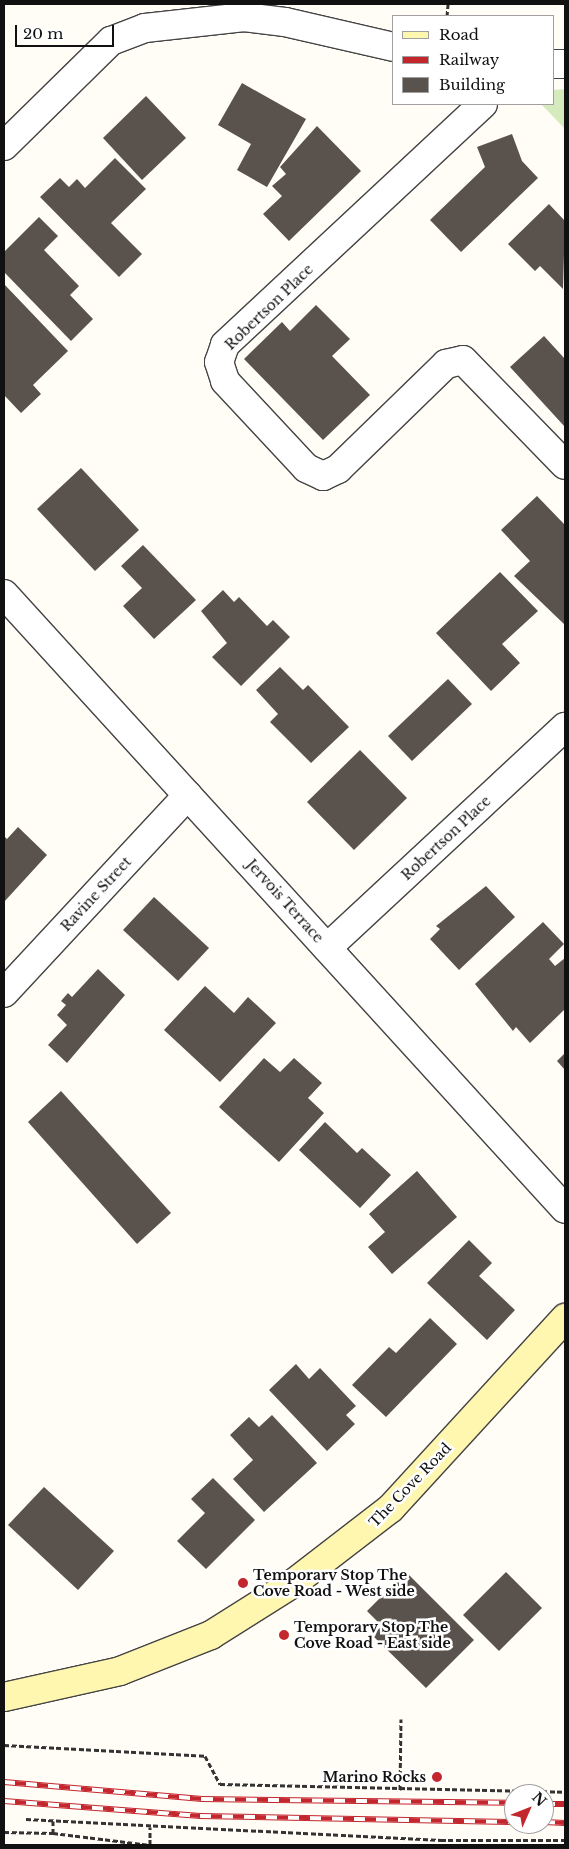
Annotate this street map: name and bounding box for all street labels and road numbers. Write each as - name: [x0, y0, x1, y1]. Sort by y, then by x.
- street label: Robertson Place: [222, 261, 316, 353]
- street label: Robertson Place: [398, 792, 494, 884]
- street label: Ravine Street: [57, 853, 135, 935]
- street label: Jervois Terrace: [243, 856, 327, 946]
- street label: The Cove Road: [366, 1439, 454, 1531]

